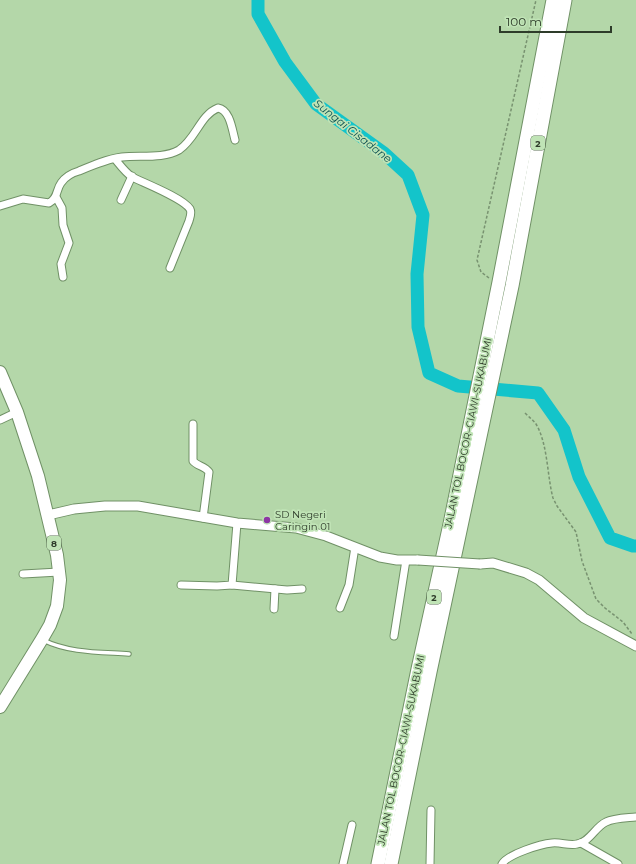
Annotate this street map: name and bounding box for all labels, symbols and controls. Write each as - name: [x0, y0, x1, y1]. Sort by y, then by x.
- scale bar: [500, 8, 611, 34]
- text: 100 m: [506, 14, 542, 29]
- water label: Sungai Cisadane: [311, 96, 395, 166]
- road number: 2: [531, 136, 545, 150]
- street label: JALAN TOL BOGOR–CIAWI–SUKABUMI: [441, 336, 495, 530]
- place label: SD Negeri Caringin 01: [275, 508, 330, 533]
- marker: SD Negeri Caringin 01: [262, 515, 272, 525]
- road number: 8: [47, 536, 61, 550]
- road number: 2: [427, 590, 441, 604]
- street label: JALAN TOL BOGOR–CIAWI–SUKABUMI: [374, 653, 428, 847]

